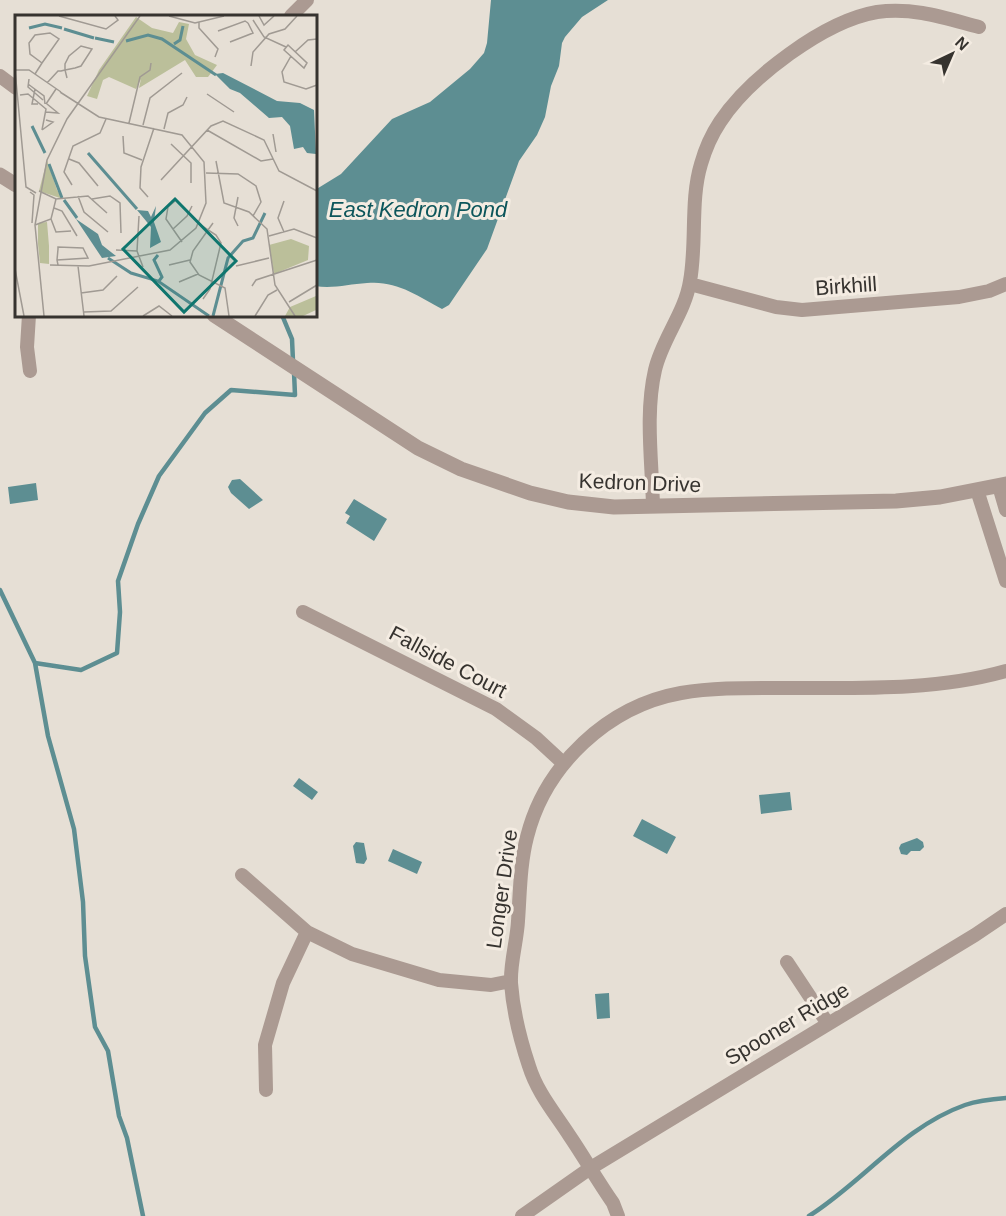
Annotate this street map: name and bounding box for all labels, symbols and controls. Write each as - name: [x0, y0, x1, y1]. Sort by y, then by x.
- inset map: [15, 15, 316, 316]
- north arrow: [922, 24, 982, 84]
- text: N: [952, 33, 972, 54]
- water label: East Kedron Pond: [329, 197, 508, 222]
- street label: Birkhill: [814, 272, 878, 299]
- street label: Kedron Drive: [578, 469, 702, 496]
- street label: Fallside Court: [386, 621, 511, 702]
- street label: Longer Drive: [482, 828, 521, 950]
- street label: Spooner Ridge: [721, 978, 853, 1070]

